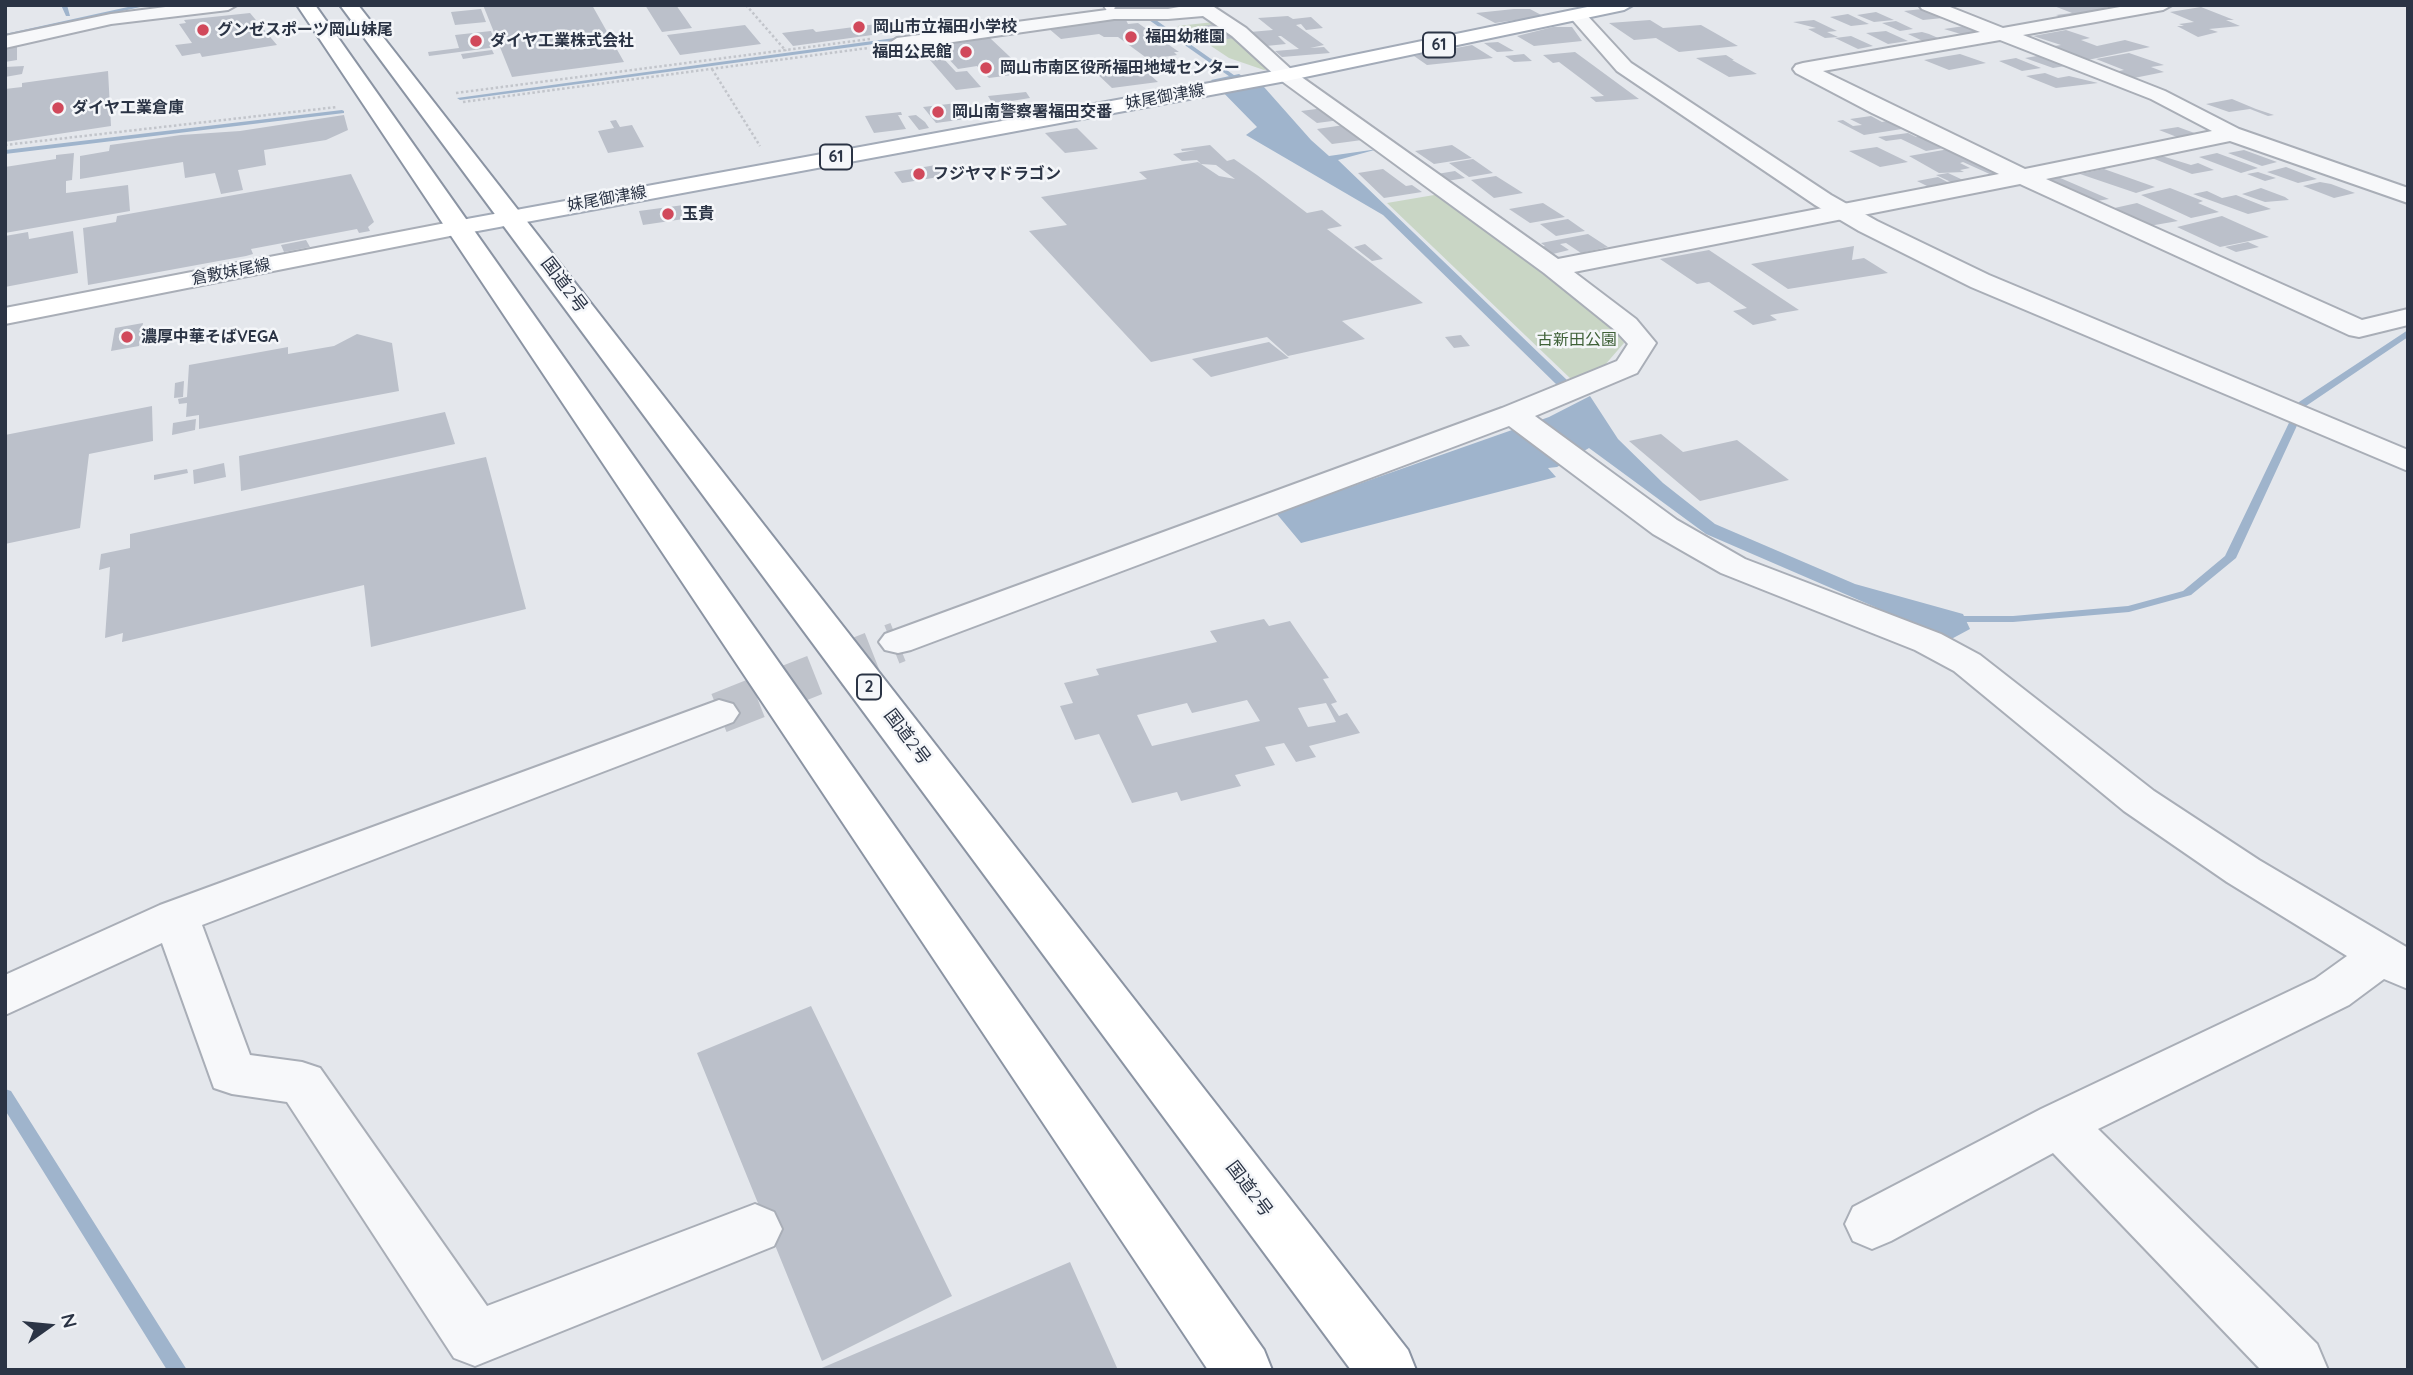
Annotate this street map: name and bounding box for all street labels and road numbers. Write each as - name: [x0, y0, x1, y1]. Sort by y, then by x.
- road number: 61: [1423, 32, 1455, 58]
- street label: 妹尾御津線: [1124, 81, 1206, 113]
- road number: 61: [820, 144, 852, 169]
- street label: 妹尾御津線: [566, 183, 648, 215]
- street label: 国道2号: [536, 253, 592, 317]
- street label: 倉敷妹尾線: [190, 255, 272, 289]
- road number: 2: [857, 674, 881, 700]
- street label: 国道2号: [879, 705, 935, 769]
- street label: 国道2号: [1221, 1157, 1277, 1221]

